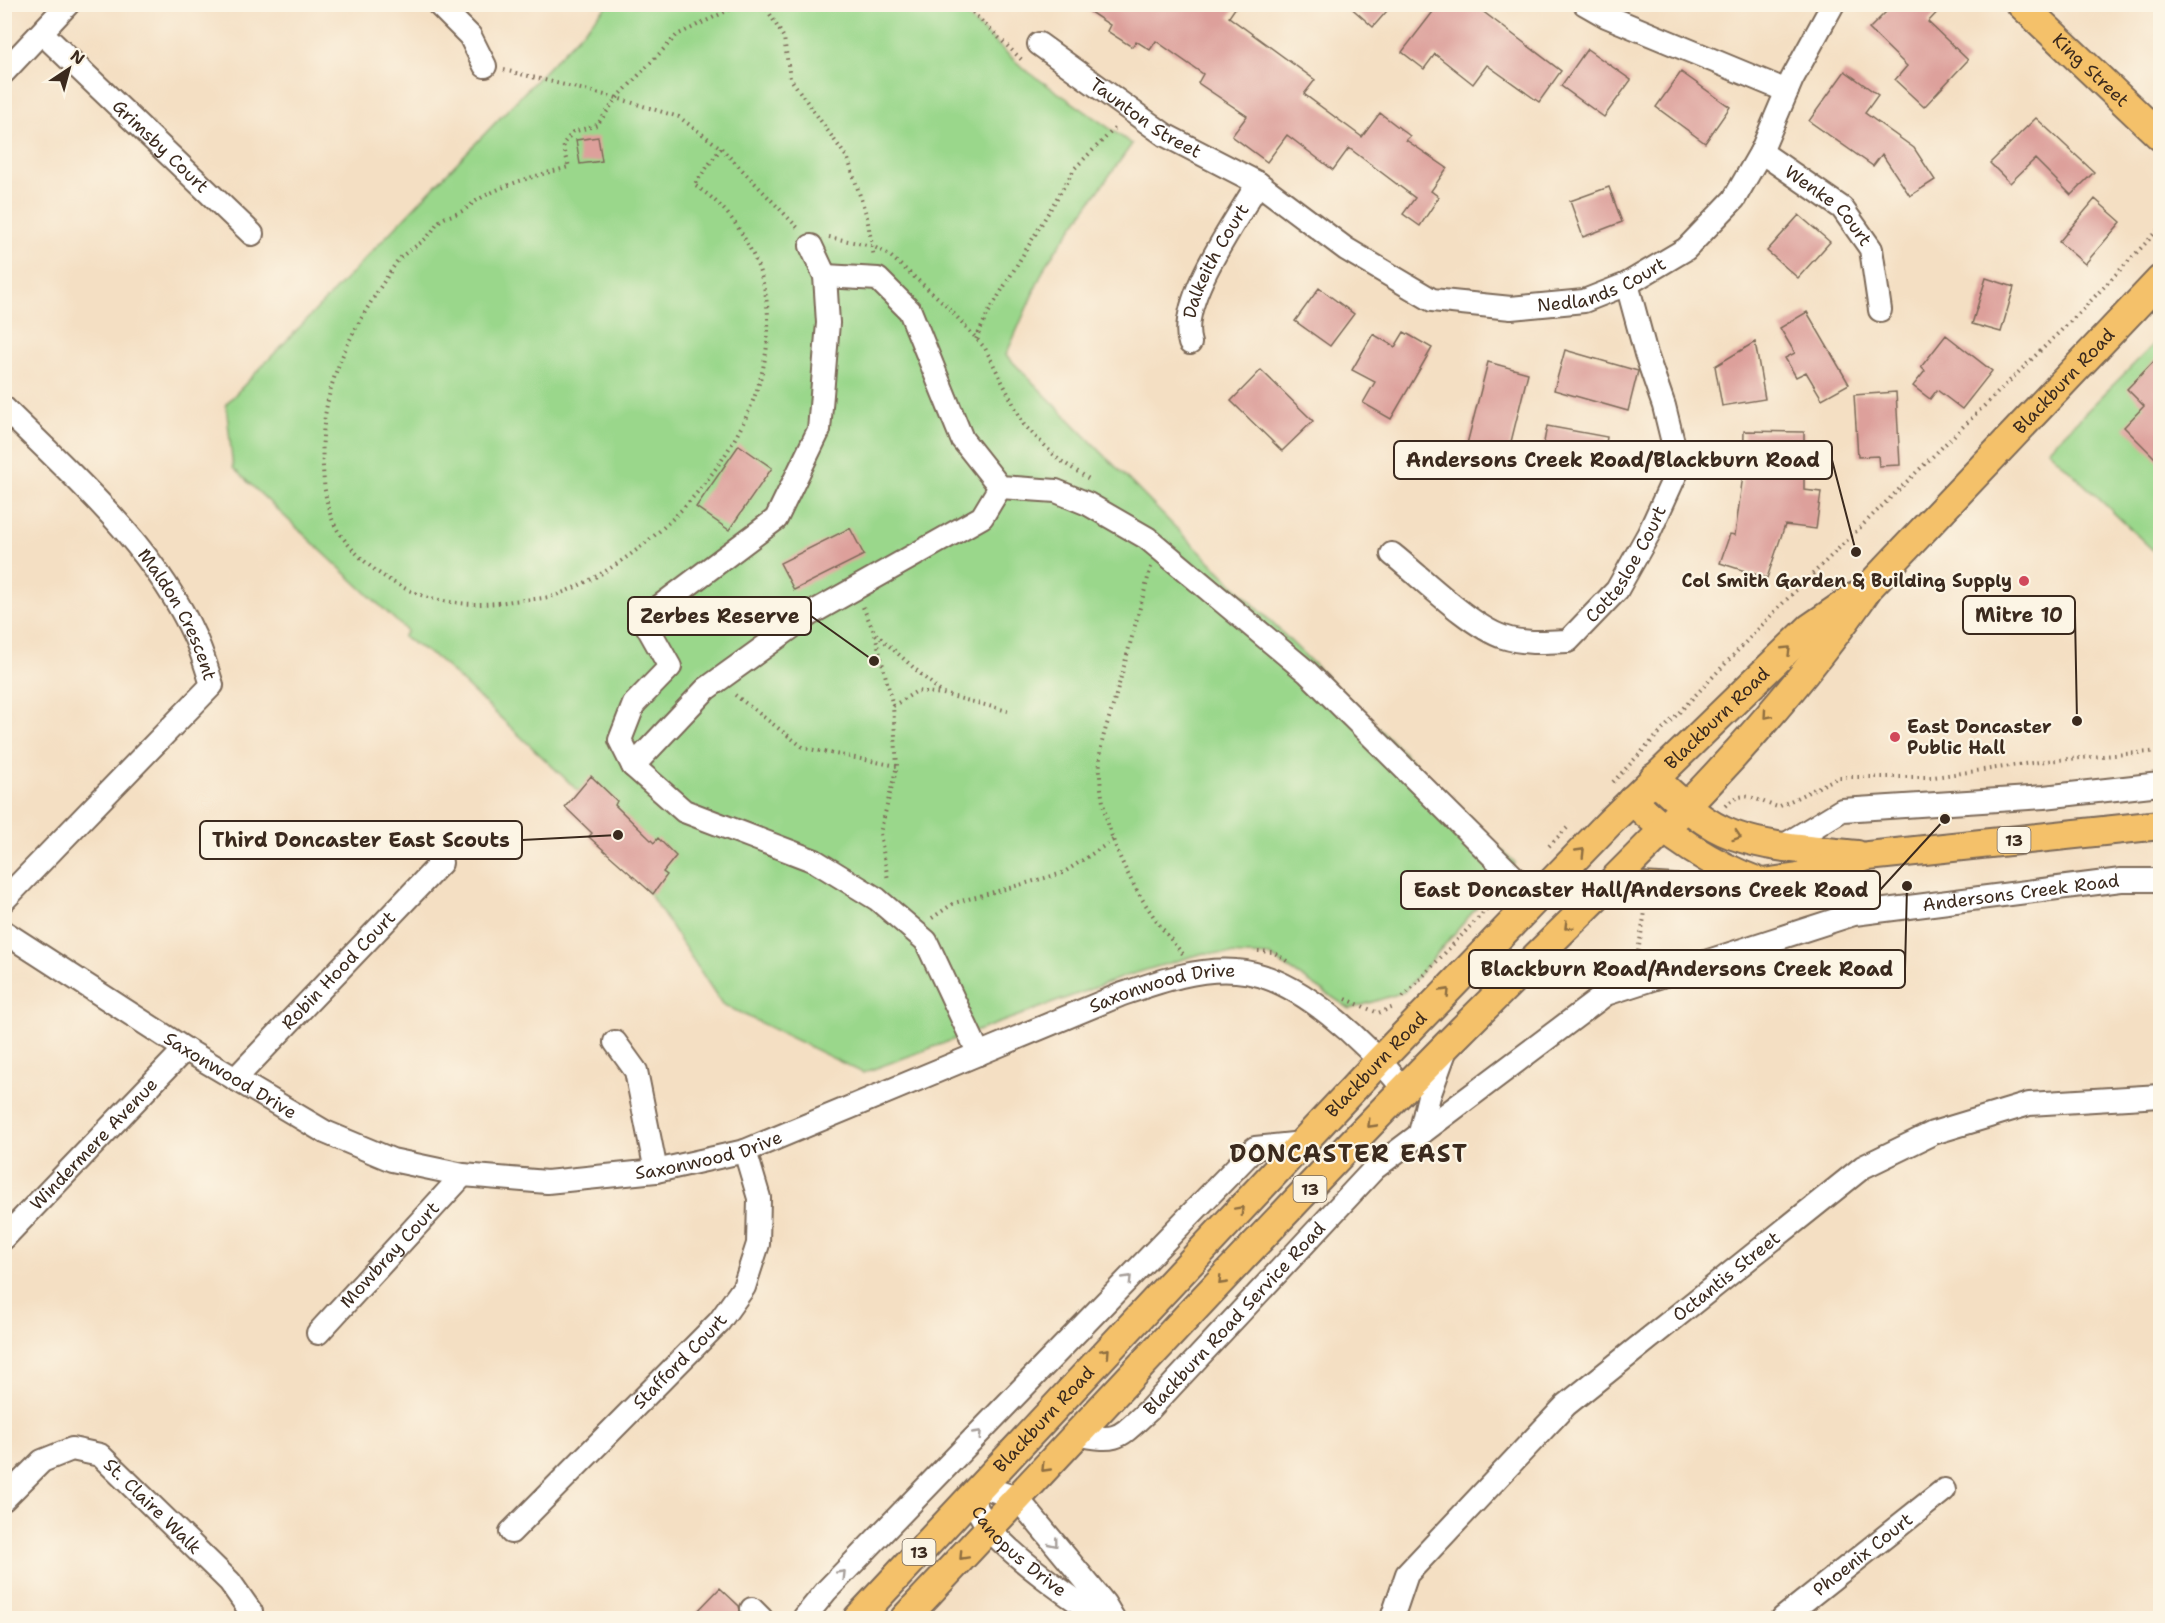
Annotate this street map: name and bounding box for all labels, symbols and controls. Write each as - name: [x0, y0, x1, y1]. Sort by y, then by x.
- street label: King Street: [2047, 28, 2134, 112]
- north arrow: [39, 39, 99, 99]
- text: N: [66, 45, 89, 69]
- street label: Taunton Street: [1085, 73, 1206, 164]
- street label: Grimsby Court: [107, 94, 214, 198]
- street label: Wenke Court: [1780, 160, 1877, 251]
- street label: Dalkeith Court: [1177, 199, 1255, 321]
- street label: Nedlands Court: [1536, 252, 1670, 317]
- street label: Blackburn Road: [2008, 323, 2120, 439]
- callout: Andersons Creek Road/Blackburn Road: [1394, 441, 1832, 479]
- text: Andersons Creek Road/Blackburn Road: [1406, 447, 1820, 473]
- street label: Cottesloe Court: [1580, 502, 1672, 628]
- street label: Maldon Crescent: [132, 544, 222, 683]
- place label: Col Smith Garden & Building Supply: [1682, 569, 2012, 593]
- marker: Col Smith Garden & Building Supply: [2017, 574, 2031, 588]
- callout: Mitre 10: [1963, 596, 2075, 634]
- callout: Zerbes Reserve: [628, 597, 811, 635]
- text: Mitre 10: [1975, 602, 2063, 628]
- text: Zerbes Reserve: [640, 603, 800, 629]
- one-way arrow: [1780, 647, 1791, 658]
- street label: Blackburn Road: [1659, 662, 1775, 775]
- one-way arrow: [1764, 708, 1775, 719]
- place label: East Doncaster Public Hall: [1907, 715, 2052, 760]
- marker: East Doncaster Public Hall: [1888, 730, 1902, 744]
- callout: Third Doncaster East Scouts: [200, 821, 522, 859]
- text: Third Doncaster East Scouts: [212, 827, 510, 853]
- road number: 13: [1998, 827, 2030, 853]
- one-way arrow: [1732, 829, 1742, 841]
- one-way arrow: [1574, 848, 1585, 859]
- street label: Andersons Creek Road: [1921, 868, 2121, 917]
- callout: East Doncaster Hall/Andersons Creek Road: [1401, 871, 1880, 909]
- text: East Doncaster Hall/Andersons Creek Road: [1413, 877, 1869, 903]
- street label: Robin Hood Court: [276, 906, 401, 1035]
- one-way arrow: [1564, 919, 1575, 930]
- callout: Blackburn Road/Andersons Creek Road: [1469, 950, 1905, 988]
- text: Blackburn Road/Andersons Creek Road: [1481, 956, 1894, 982]
- street label: Saxonwood Drive: [1086, 959, 1236, 1018]
- one-way arrow: [1439, 988, 1450, 999]
- street label: Blackburn Road: [1320, 1007, 1432, 1123]
- street label: Saxonwood Drive: [159, 1026, 301, 1125]
- street label: Windermere Avenue: [25, 1073, 163, 1216]
- one-way arrow: [1367, 1118, 1378, 1128]
- street label: Saxonwood Drive: [634, 1125, 786, 1185]
- district label: DONCASTER EAST: [1230, 1138, 1468, 1170]
- road number: 13: [1294, 1176, 1326, 1202]
- street label: Mowbray Court: [335, 1196, 445, 1313]
- one-way arrow: [1233, 1206, 1244, 1217]
- street label: Blackburn Road Service Road: [1138, 1217, 1331, 1421]
- street label: Octantis Street: [1668, 1226, 1785, 1327]
- one-way arrow: [1219, 1274, 1230, 1285]
- one-way arrow: [1121, 1275, 1132, 1286]
- street label: Stafford Court: [627, 1309, 733, 1414]
- one-way arrow: [1099, 1348, 1110, 1359]
- street label: Blackburn Road: [988, 1361, 1100, 1478]
- one-way arrow: [971, 1431, 982, 1441]
- street label: St. Claire Walk: [98, 1453, 207, 1559]
- one-way arrow: [1041, 1461, 1052, 1472]
- street label: Canopus Drive: [966, 1502, 1071, 1602]
- street label: Phoenix Court: [1808, 1507, 1918, 1602]
- one-way arrow: [1047, 1536, 1058, 1547]
- road number: 13: [902, 1539, 936, 1565]
- one-way arrow: [959, 1549, 970, 1560]
- one-way arrow: [835, 1571, 846, 1582]

